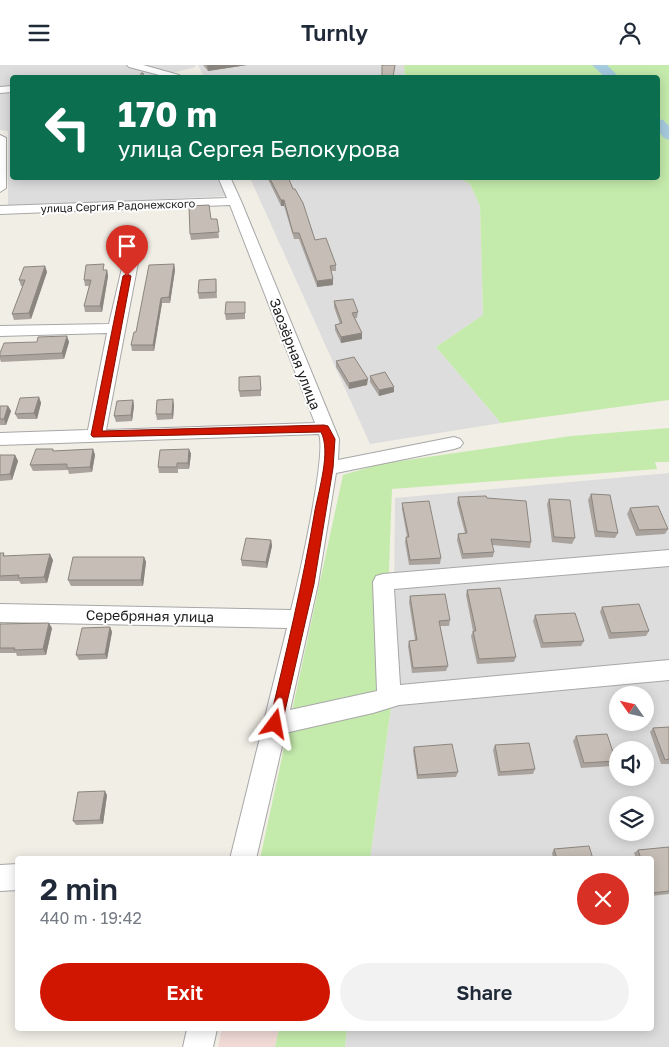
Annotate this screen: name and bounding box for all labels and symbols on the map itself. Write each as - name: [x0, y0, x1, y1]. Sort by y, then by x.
- street label: улица Сергия Радонежского: [40, 196, 196, 215]
- pin: [106, 225, 148, 276]
- street label: Заозёрная улица: [266, 296, 325, 412]
- street label: Серебряная улица: [86, 606, 214, 625]
- north arrow: [609, 686, 654, 731]
- position arrow: [248, 697, 300, 749]

